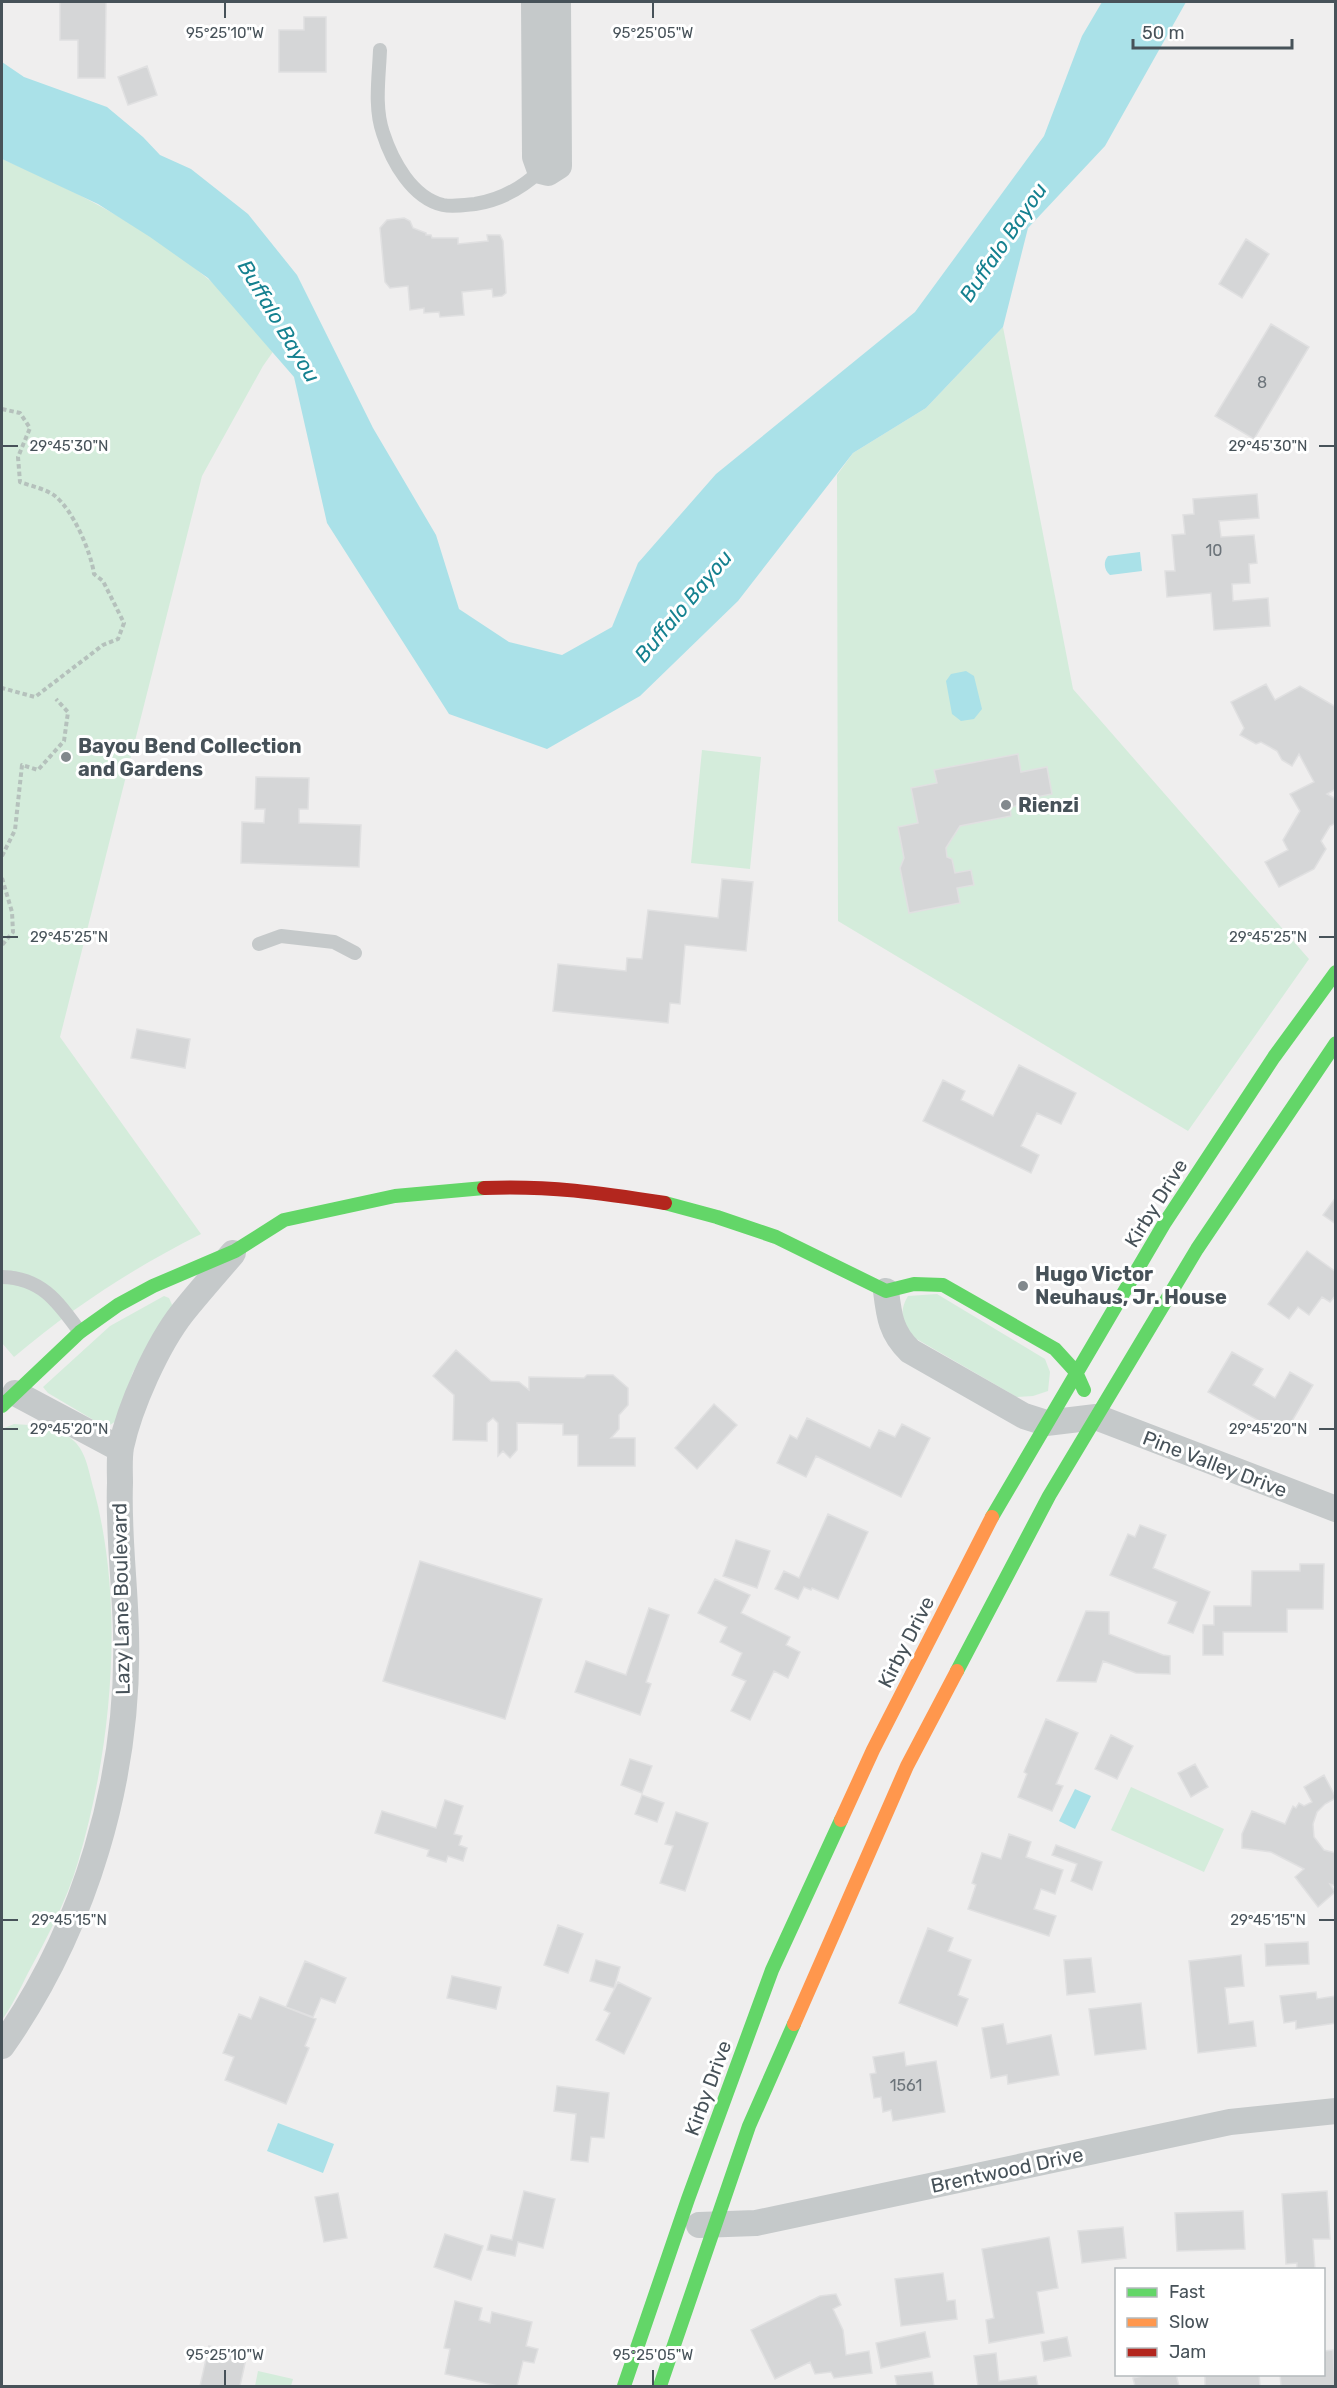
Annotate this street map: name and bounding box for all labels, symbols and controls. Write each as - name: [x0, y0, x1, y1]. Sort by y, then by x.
- scale bar: [1133, 12, 1292, 50]
- text: 50 m: [1142, 22, 1185, 44]
- text: 95°25'10"W: [186, 24, 264, 42]
- text: 95°25'05"W: [613, 24, 693, 42]
- water label: Buffalo Bayou: [954, 177, 1052, 306]
- water label: Buffalo Bayou: [233, 255, 325, 387]
- house number: 8: [1257, 373, 1267, 392]
- text: 29°45'30"N: [30, 437, 108, 455]
- text: 29°45'30"N: [1229, 437, 1307, 455]
- house number: 10: [1205, 541, 1223, 560]
- water label: Buffalo Bayou: [629, 545, 737, 667]
- place label: Bayou Bend Collection and Gardens: [78, 734, 302, 781]
- marker: Bayou Bend Collection and Gardens: [59, 750, 73, 764]
- place label: Rienzi: [1018, 793, 1079, 817]
- marker: Rienzi: [999, 798, 1013, 812]
- text: 29°45'25"N: [30, 928, 108, 946]
- text: 29°45'25"N: [1229, 928, 1307, 946]
- street label: Kirby Drive: [1119, 1154, 1193, 1252]
- place label: Hugo Victor Neuhaus, Jr. House: [1035, 1262, 1227, 1309]
- marker: Hugo Victor Neuhaus, Jr. House: [1016, 1279, 1030, 1293]
- text: 29°45'20"N: [30, 1420, 108, 1438]
- text: 29°45'20"N: [1229, 1420, 1307, 1438]
- street label: Pine Valley Drive: [1140, 1425, 1290, 1503]
- street label: Lazy Lane Boulevard: [107, 1503, 135, 1695]
- street label: Kirby Drive: [873, 1592, 939, 1692]
- text: 29°45'15"N: [31, 1911, 107, 1929]
- text: 29°45'15"N: [1230, 1911, 1306, 1929]
- street label: Kirby Drive: [680, 2037, 736, 2139]
- house number: 1561: [890, 2076, 922, 2095]
- street label: Brentwood Drive: [928, 2142, 1086, 2198]
- legend: [1115, 2268, 1325, 2376]
- text: Fast: [1169, 2281, 1205, 2303]
- text: Slow: [1169, 2311, 1209, 2333]
- text: Jam: [1169, 2341, 1206, 2363]
- text: 95°25'10"W: [186, 2346, 264, 2364]
- text: 95°25'05"W: [613, 2346, 693, 2364]

